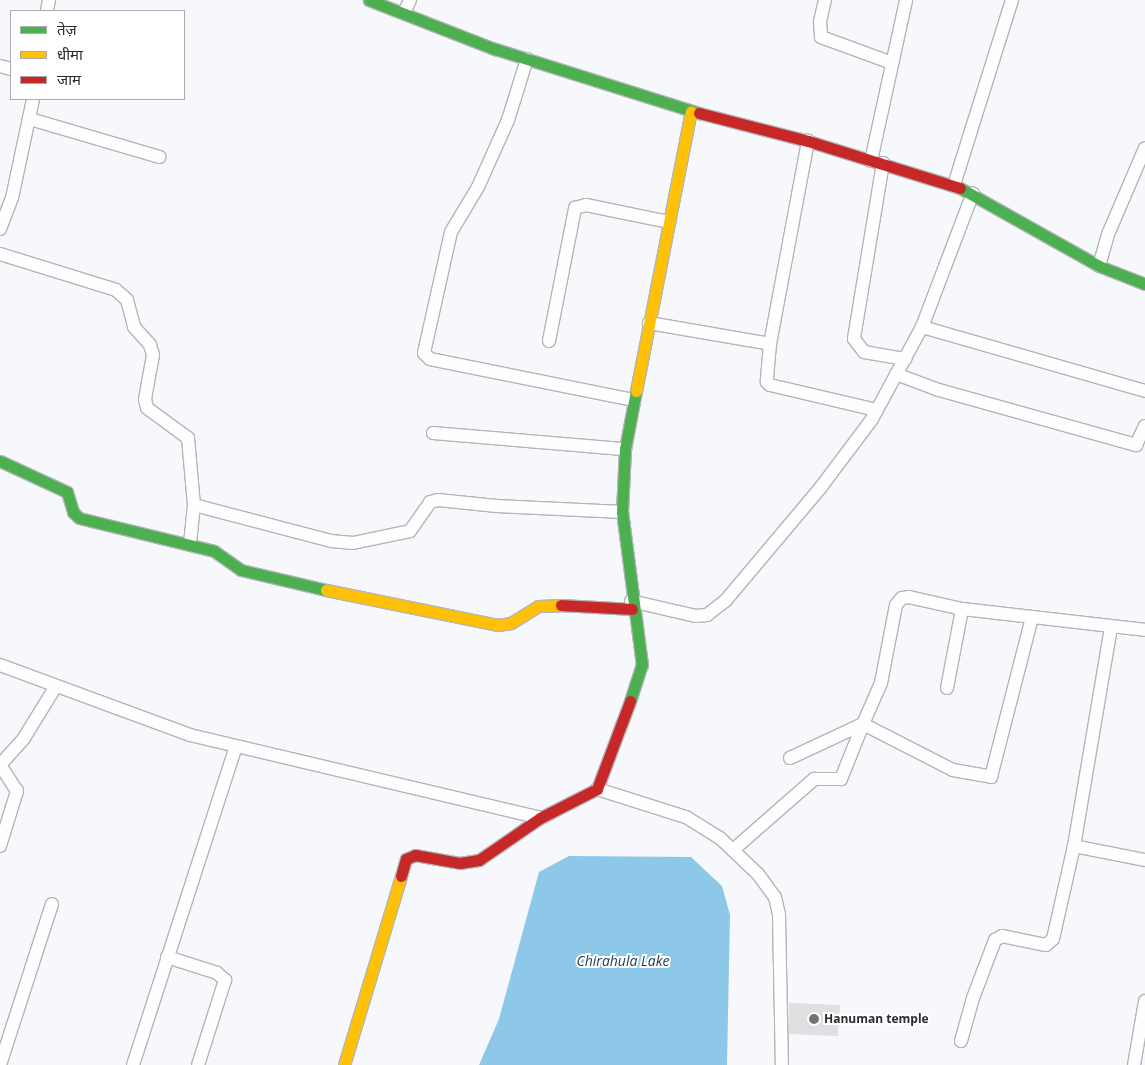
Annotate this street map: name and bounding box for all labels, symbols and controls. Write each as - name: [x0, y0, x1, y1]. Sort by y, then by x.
- legend: [10, 10, 185, 100]
- text: तेज़: [57, 19, 77, 39]
- text: धीमा: [57, 44, 83, 64]
- text: जाम: [57, 69, 81, 89]
- water label: Chirahula Lake: [577, 953, 669, 969]
- place label: Hanuman temple: [824, 1012, 929, 1026]
- marker: Hanuman temple: [808, 1013, 820, 1025]

